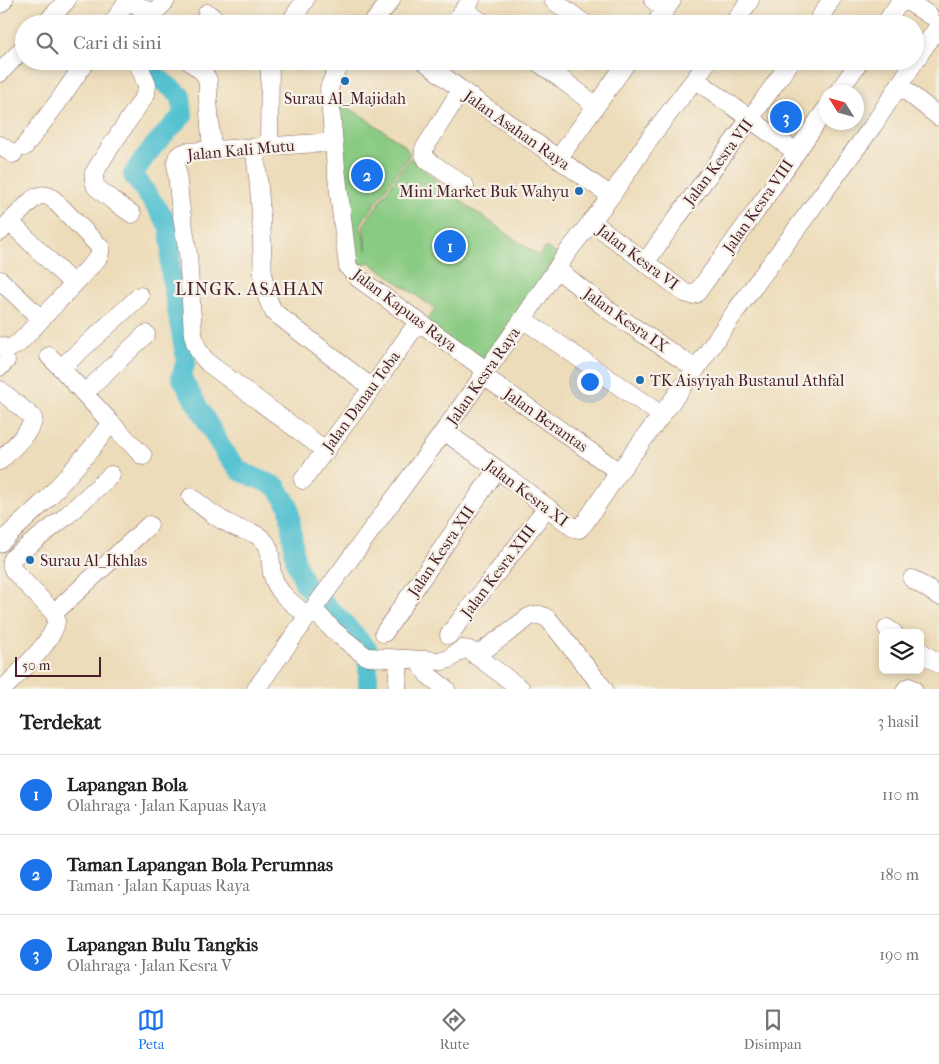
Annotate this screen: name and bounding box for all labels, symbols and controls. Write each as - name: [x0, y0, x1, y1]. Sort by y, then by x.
- search box: [15, 15, 924, 70]
- icon: search: [33, 29, 61, 57]
- text: Cari di sini: [73, 32, 162, 54]
- marker: Surau Al_Majidah: [339, 75, 351, 87]
- street label: Jalan Asahan Raya: [459, 85, 574, 174]
- north arrow: [819, 85, 864, 130]
- place label: Surau Al_Majidah: [284, 89, 406, 108]
- pin: 3: [770, 98, 802, 136]
- street label: Jalan Kesra VII: [678, 115, 757, 211]
- street label: Jalan Kali Mutu: [185, 136, 295, 164]
- pin: 2: [351, 156, 383, 194]
- street label: Jalan Kesra VIII: [718, 156, 797, 258]
- place label: Mini Market Buk Wahyu: [399, 182, 569, 201]
- marker: Mini Market Buk Wahyu: [573, 185, 585, 197]
- street label: Jalan Kesra VI: [592, 219, 683, 294]
- pin: 1: [434, 227, 466, 265]
- street label: Jalan Kapuas Raya: [347, 263, 461, 356]
- district label: LINGK. ASAHAN: [175, 279, 325, 300]
- street label: Jalan Kesra IX: [578, 283, 672, 357]
- street label: Jalan Kesra Raya: [441, 323, 524, 430]
- street label: Jalan Danau Toba: [317, 347, 404, 457]
- your location: [577, 369, 603, 395]
- place label: TK Aisyiyah Bustanul Athfal: [650, 371, 845, 390]
- marker: TK Aisyiyah Bustanul Athfal: [634, 374, 646, 386]
- street label: Jalan Berantas: [499, 383, 592, 456]
- street label: Jalan Kesra XI: [480, 454, 572, 530]
- street label: Jalan Kesra XII: [403, 502, 478, 602]
- street label: Jalan Kesra XIII: [456, 521, 539, 623]
- place label: Surau Al_Ikhlas: [40, 551, 147, 570]
- marker: Surau Al_Ikhlas: [24, 554, 36, 566]
- map controls: [879, 629, 924, 674]
- button: layers: [879, 629, 924, 674]
- scale bar: [15, 654, 101, 677]
- text: 50 m: [22, 657, 50, 674]
- text: Terdekat: [20, 710, 101, 734]
- text: 3 hasil: [878, 712, 919, 731]
- text: Lapangan Bola: [67, 774, 187, 796]
- text: 1: [33, 785, 39, 804]
- text: 110 m: [882, 785, 919, 804]
- text: Olahraga · Jalan Kapuas Raya: [67, 796, 267, 815]
- text: Taman Lapangan Bola Perumnas: [67, 854, 333, 876]
- text: 2: [32, 865, 40, 884]
- text: 180 m: [880, 865, 919, 884]
- text: Taman · Jalan Kapuas Raya: [67, 876, 250, 895]
- text: Lapangan Bulu Tangkis: [67, 934, 258, 956]
- text: 3: [33, 945, 39, 964]
- text: 190 m: [879, 945, 919, 964]
- text: Olahraga · Jalan Kesra V: [67, 956, 232, 975]
- tab: Peta: [137, 1006, 165, 1053]
- tab: Rute: [440, 1006, 469, 1053]
- tab: Disimpan: [744, 1006, 802, 1053]

